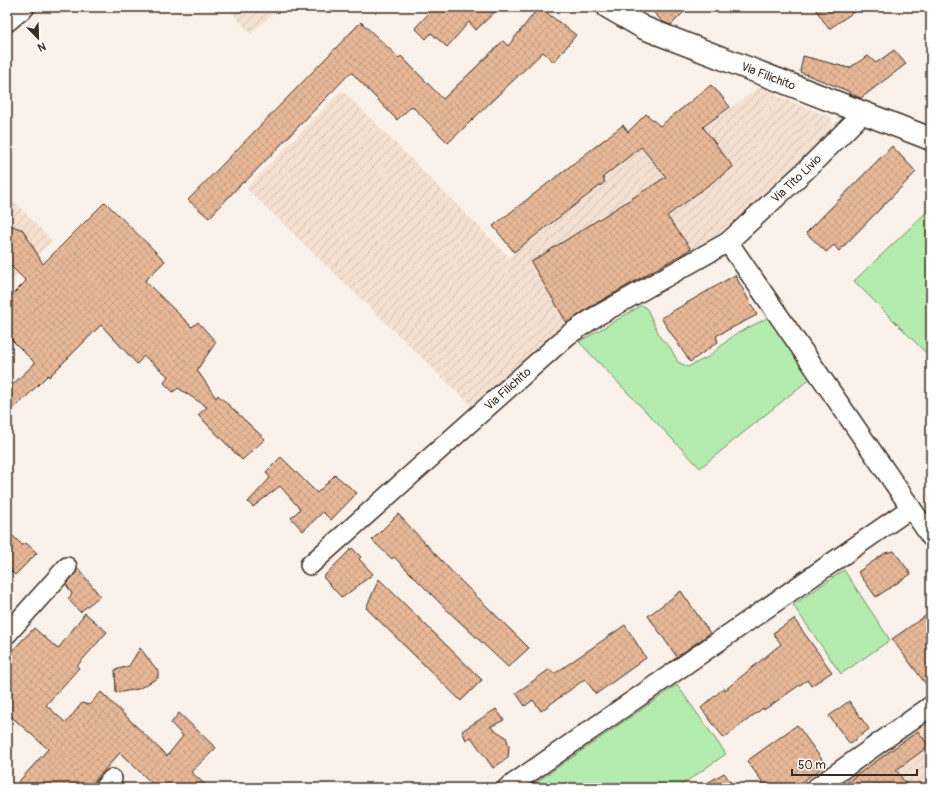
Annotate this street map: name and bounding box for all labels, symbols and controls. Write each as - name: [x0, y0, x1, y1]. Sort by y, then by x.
- north arrow: [18, 18, 58, 58]
- text: N: [35, 39, 48, 54]
- street label: Via Filichito: [739, 59, 798, 94]
- street label: Via Tito Livio: [768, 151, 825, 206]
- street label: Via Filichito: [481, 364, 535, 413]
- scale bar: [792, 751, 917, 777]
- text: 50 m: [798, 758, 826, 773]

